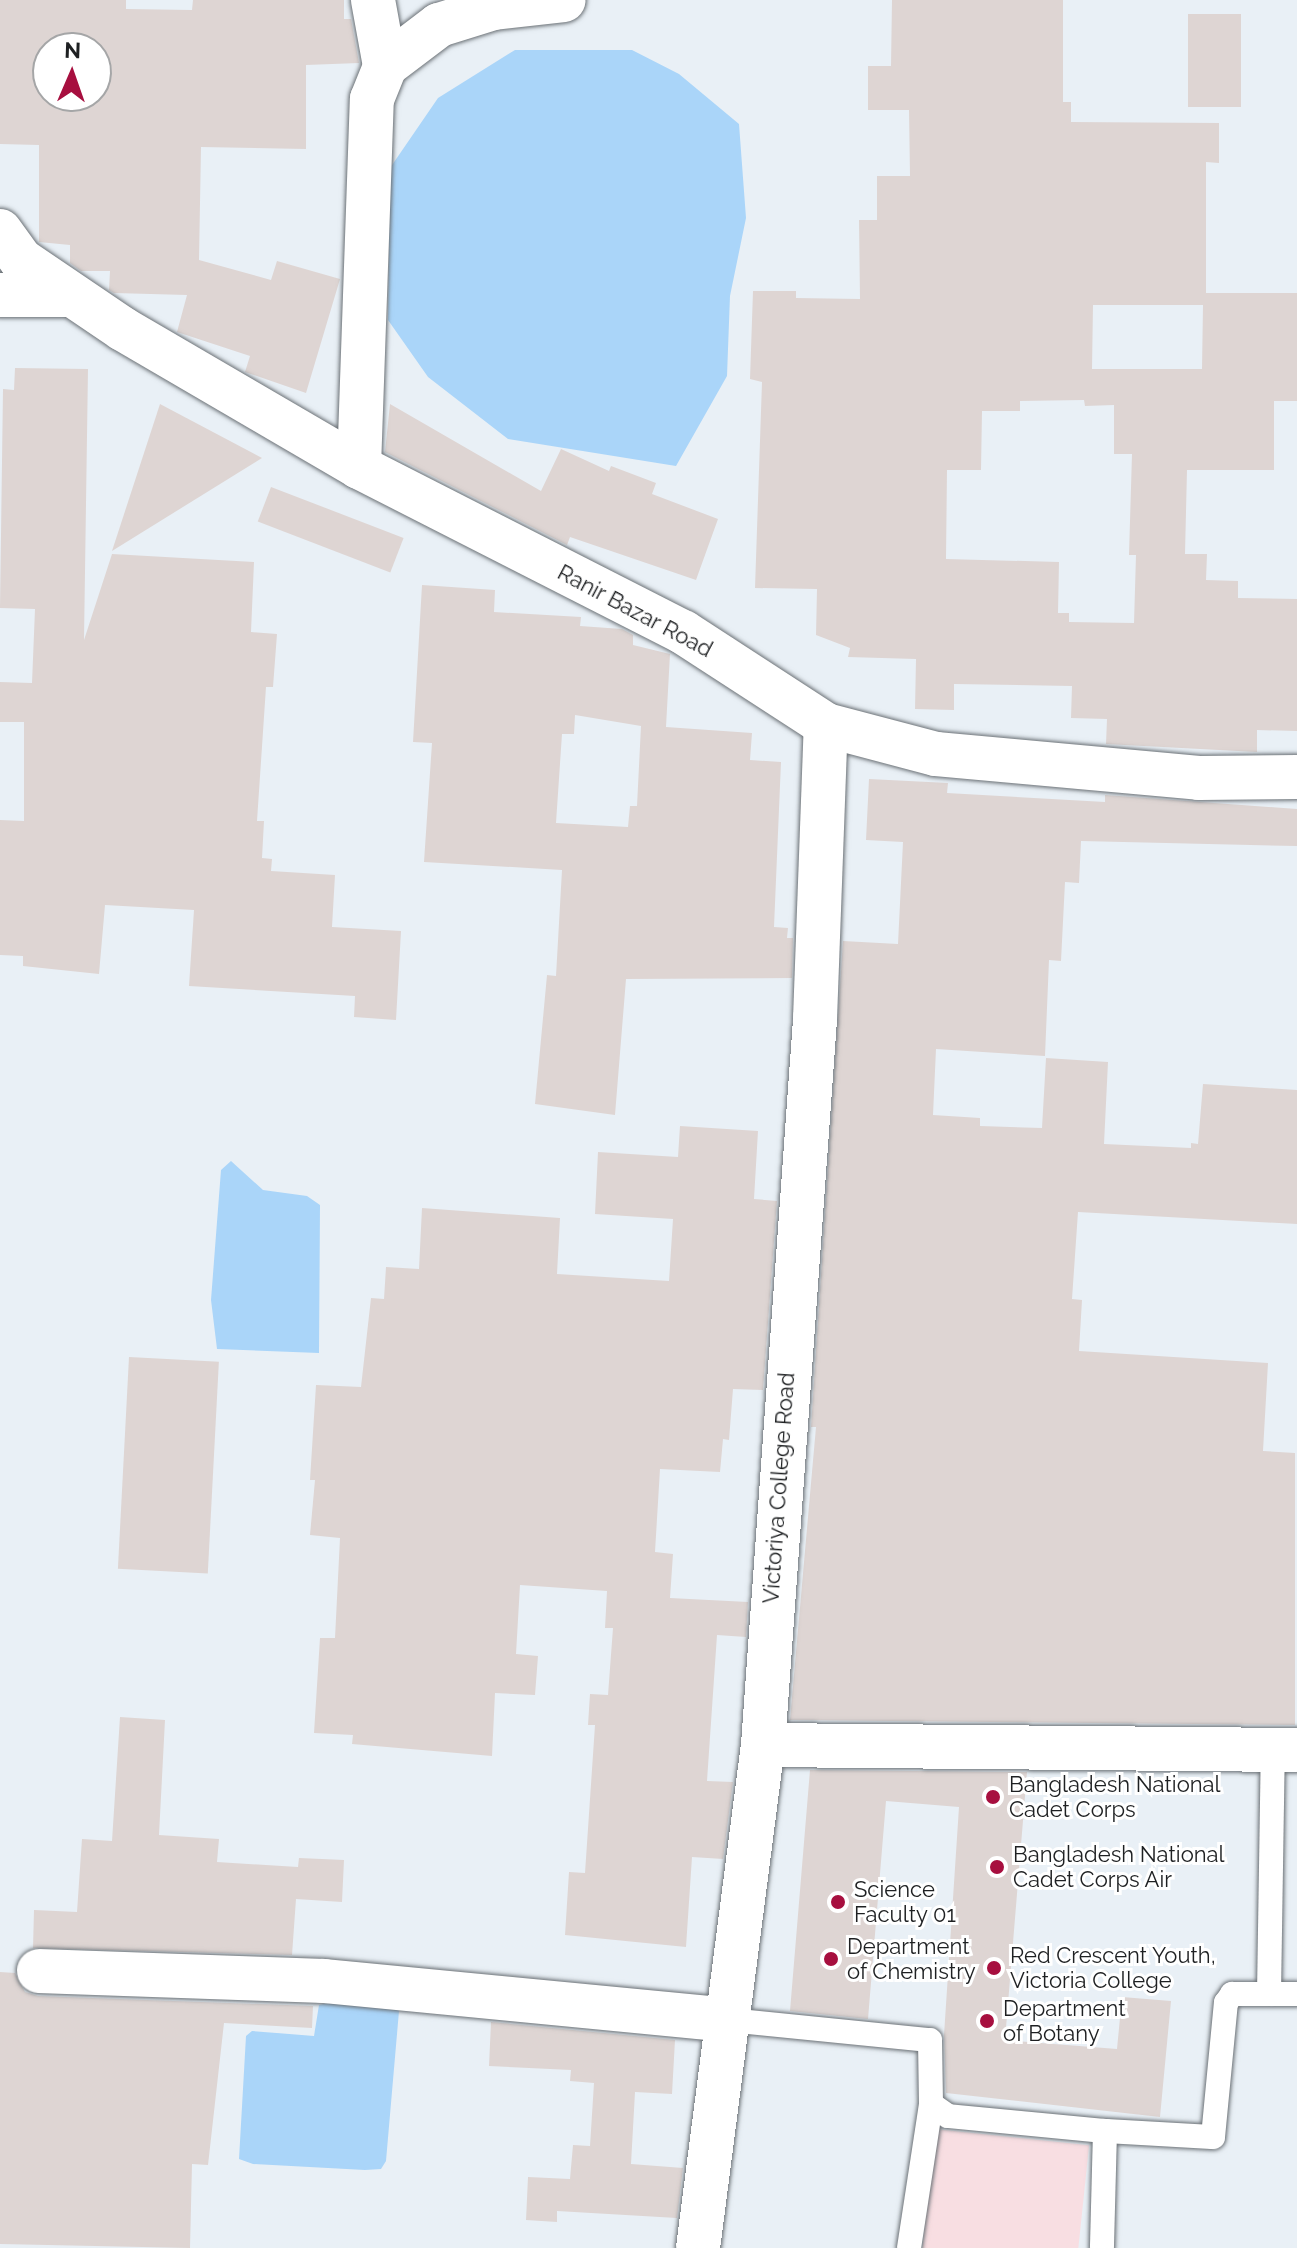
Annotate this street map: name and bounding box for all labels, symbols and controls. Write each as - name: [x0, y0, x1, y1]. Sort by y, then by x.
- north arrow: [32, 32, 112, 112]
- text: N: [64, 37, 82, 63]
- street label: Ranir Bazar Road: [553, 559, 717, 663]
- street label: Victoriya College Road: [758, 1371, 800, 1605]
- place label: Bangladesh National Cadet Corps: [1009, 1771, 1221, 1822]
- marker: Bangladesh National Cadet Corps: [984, 1788, 1002, 1806]
- place label: Bangladesh National Cadet Corps Air: [1013, 1841, 1225, 1892]
- marker: Bangladesh National Cadet Corps Air: [988, 1858, 1006, 1876]
- place label: Science Faculty 01: [854, 1876, 956, 1928]
- marker: Science Faculty 01: [829, 1893, 847, 1911]
- place label: Department of Chemistry: [847, 1933, 976, 1984]
- place label: Red Crescent Youth, Victoria College: [1010, 1942, 1216, 1994]
- marker: Department of Chemistry: [822, 1950, 840, 1968]
- marker: Red Crescent Youth, Victoria College: [985, 1959, 1003, 1977]
- place label: Department of Botany: [1003, 1995, 1126, 2046]
- marker: Department of Botany: [978, 2012, 996, 2030]

